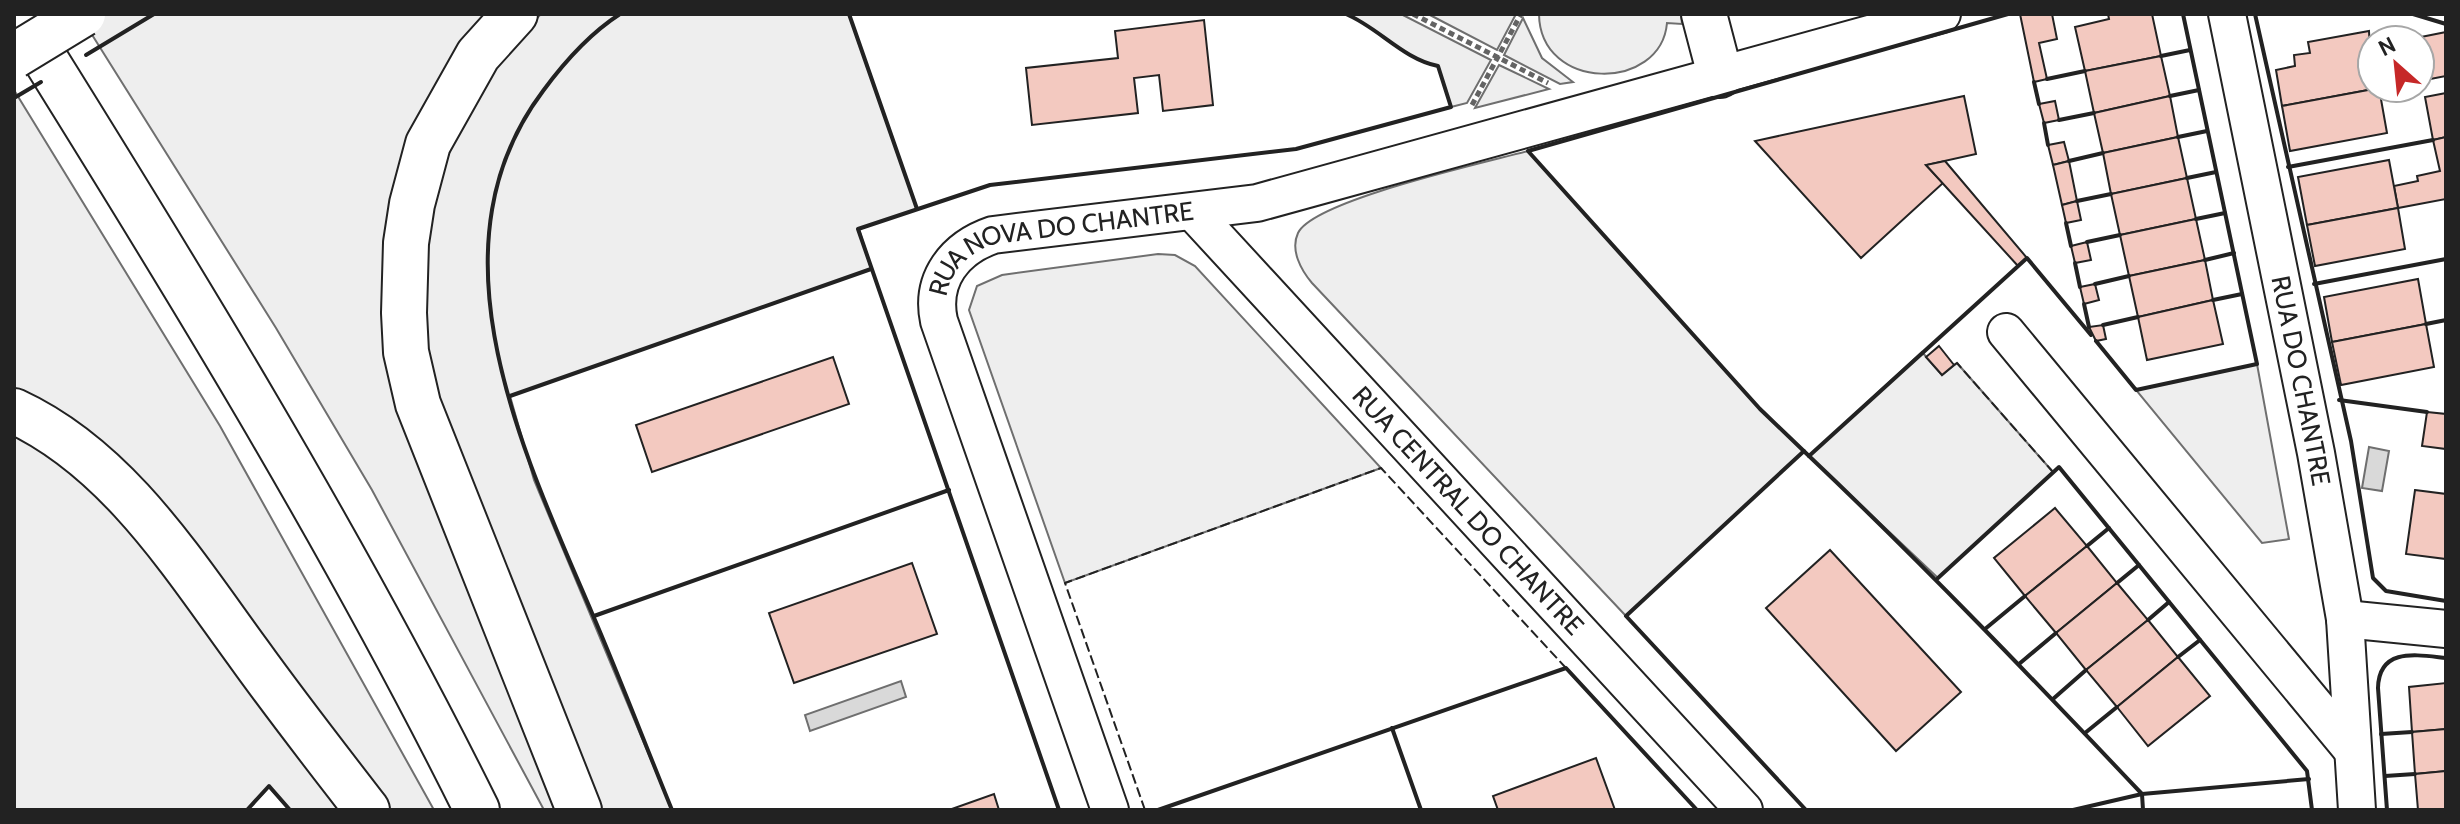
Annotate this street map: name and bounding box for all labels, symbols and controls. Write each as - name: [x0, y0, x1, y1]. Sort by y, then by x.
- north arrow: [2356, 24, 2436, 104]
- text: N: [2374, 31, 2400, 62]
- street label: RUA NOVA DO CHANTRE: [922, 195, 1195, 299]
- street label: RUA DO CHANTRE: [2264, 273, 2337, 488]
- street label: RUA CENTRAL DO CHANTRE: [1346, 380, 1591, 642]

